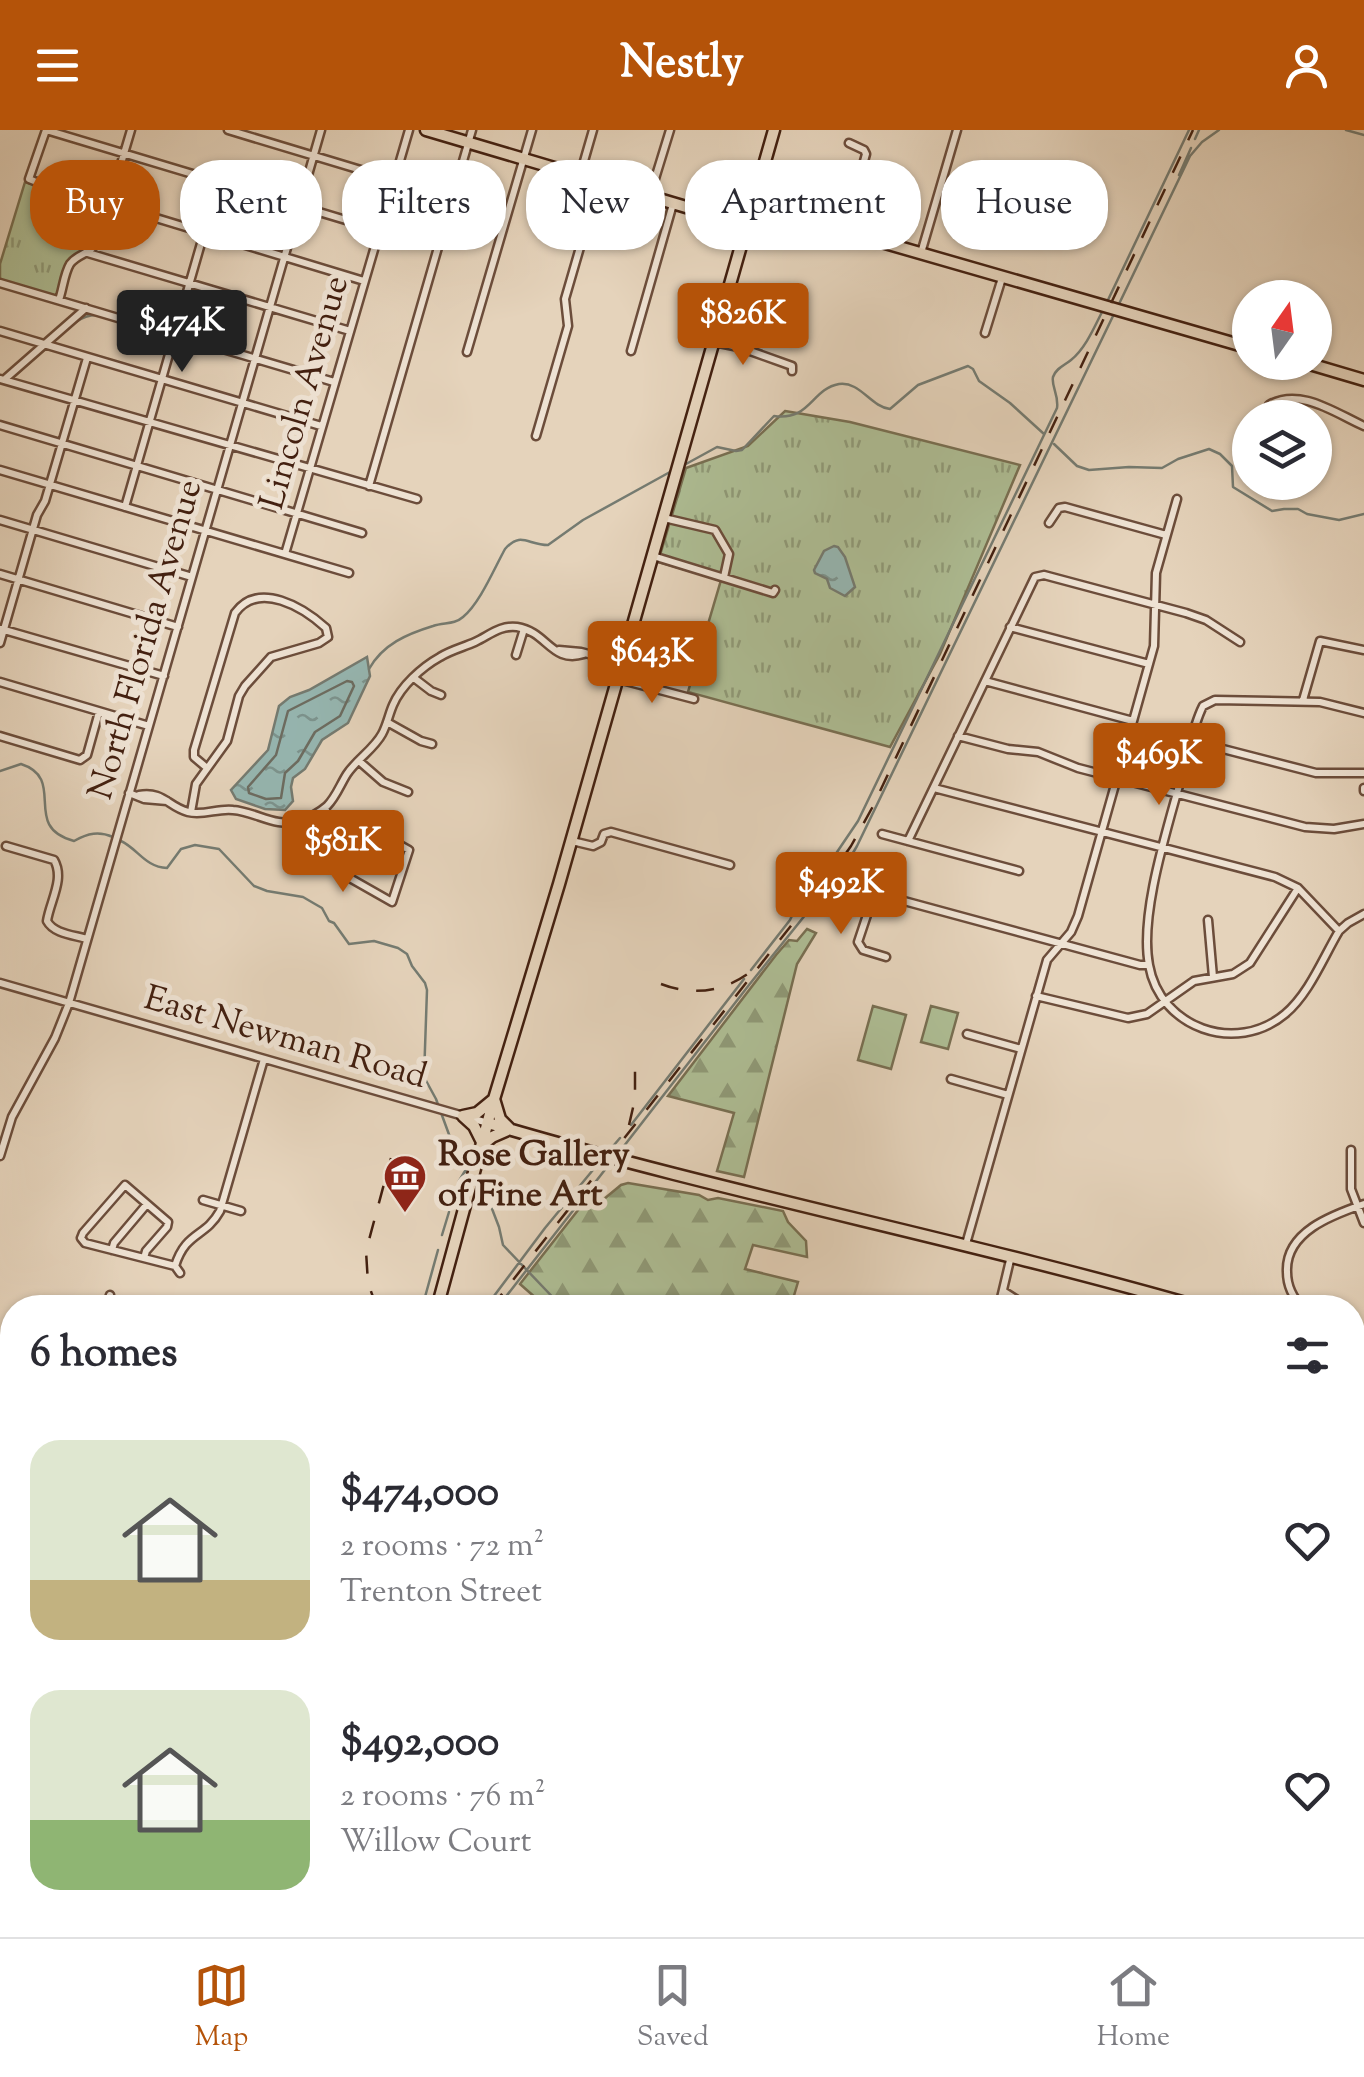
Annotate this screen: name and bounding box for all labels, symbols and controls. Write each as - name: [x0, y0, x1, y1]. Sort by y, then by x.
- text: Nestly: [620, 33, 744, 98]
- icon: menu: [30, 38, 85, 93]
- icon: person: [1279, 38, 1334, 93]
- chip: Buy: [30, 160, 160, 250]
- chip: Rent: [180, 160, 322, 250]
- chip: Filters: [342, 160, 506, 250]
- chip: New: [526, 160, 665, 250]
- chip: Apartment: [685, 160, 921, 250]
- chip: House: [941, 160, 1108, 250]
- street label: Lincoln Avenue: [248, 270, 364, 516]
- north arrow: [1232, 280, 1332, 380]
- map controls: [1232, 280, 1332, 500]
- pin: $826K: [673, 283, 813, 368]
- pin: $474K: [112, 290, 252, 375]
- text: $826K: [700, 292, 786, 338]
- text: $474K: [139, 299, 225, 345]
- button: layers: [1232, 400, 1332, 500]
- street label: North Florida Avenue: [77, 474, 217, 806]
- pin: $643K: [582, 621, 722, 706]
- text: $643K: [610, 630, 694, 676]
- pin: $469K: [1089, 723, 1229, 808]
- text: $469K: [1115, 732, 1203, 778]
- pin: $581K: [273, 810, 413, 895]
- text: $581K: [304, 819, 382, 865]
- pin: $492K: [771, 852, 911, 937]
- text: $492K: [798, 861, 884, 907]
- street label: East Newman Road: [138, 974, 432, 1104]
- place label: Rose Gallery of Fine Art: [438, 1131, 630, 1222]
- museum icon: Rose Gallery of Fine Art: [382, 1153, 428, 1214]
- text: 6 homes: [30, 1325, 177, 1385]
- icon: filters: [1280, 1328, 1335, 1383]
- text: $474,000: [340, 1464, 499, 1524]
- icon: home: [110, 1480, 230, 1600]
- icon: heart: [1280, 1513, 1335, 1568]
- text: 2 rooms · 72 m²: [340, 1524, 544, 1570]
- text: Trenton Street: [340, 1570, 542, 1616]
- text: $492,000: [340, 1714, 499, 1774]
- icon: home: [110, 1730, 230, 1850]
- icon: heart: [1280, 1763, 1335, 1818]
- text: 2 rooms · 76 m²: [340, 1774, 546, 1820]
- text: Willow Court: [340, 1820, 531, 1866]
- tab: Map: [194, 1958, 249, 2058]
- tab: Saved: [637, 1958, 709, 2058]
- tab: Home: [1097, 1958, 1170, 2058]

